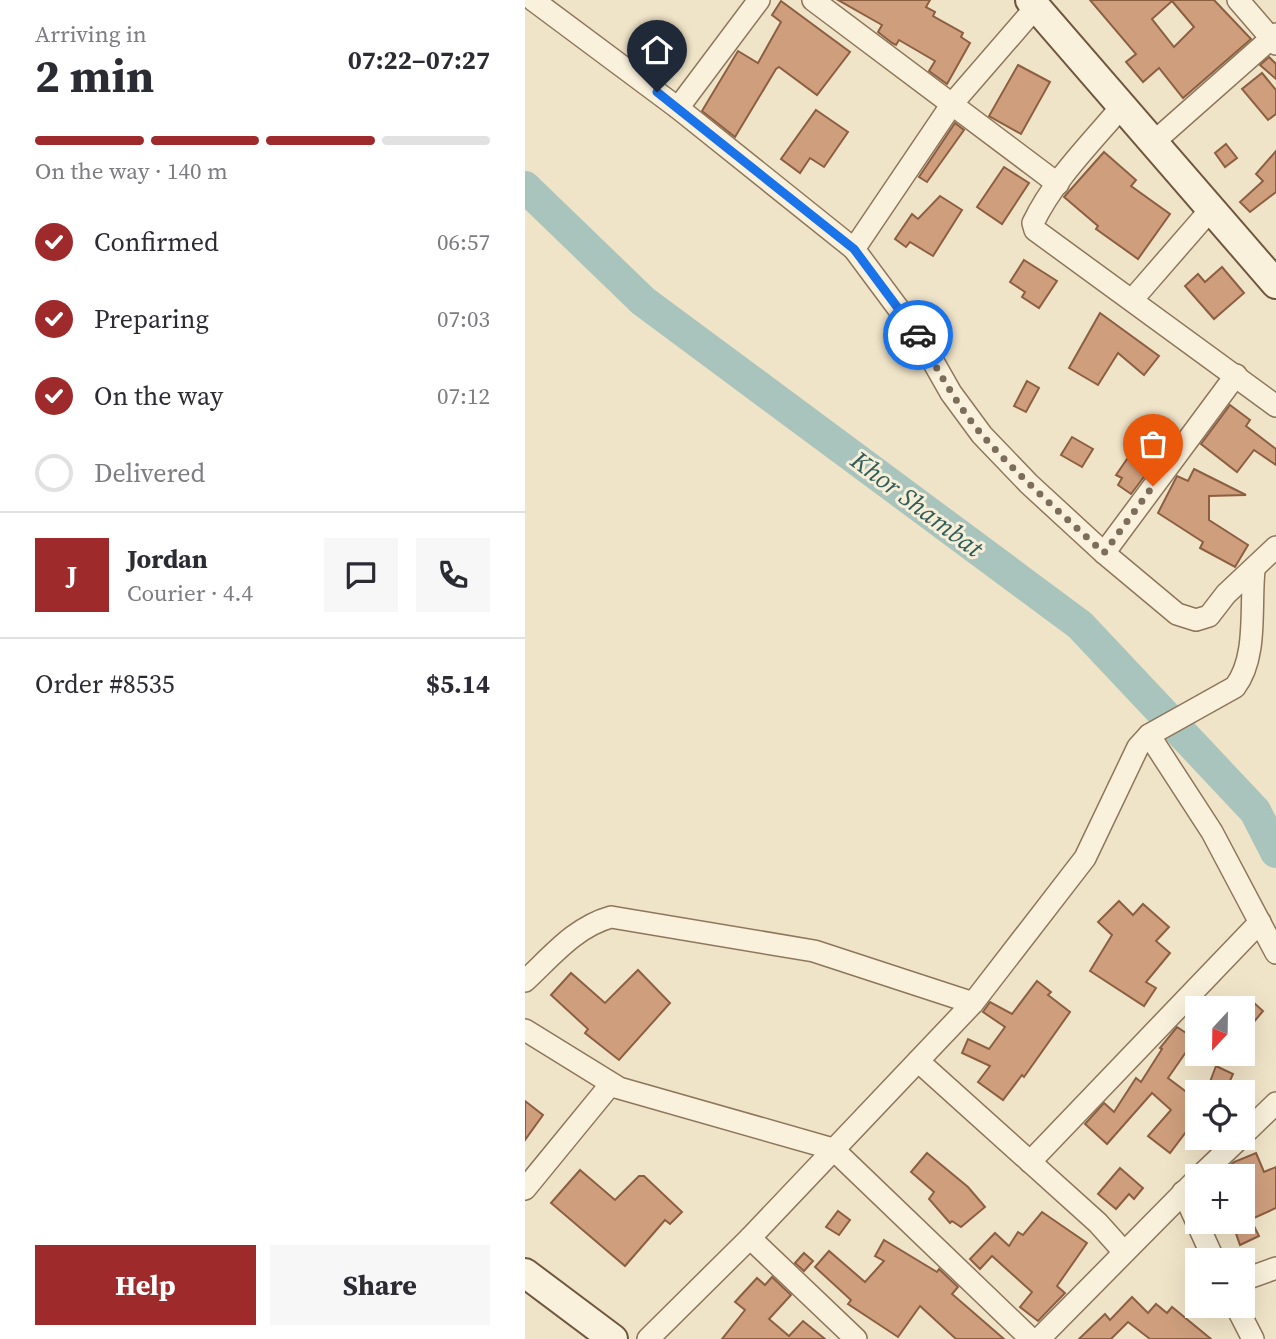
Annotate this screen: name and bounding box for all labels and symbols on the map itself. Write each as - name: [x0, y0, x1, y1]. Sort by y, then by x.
- pin: [627, 20, 687, 92]
- courier: [883, 300, 953, 370]
- pin: [1123, 414, 1183, 486]
- water label: Khor Shambat: [843, 442, 992, 566]
- north arrow: [1185, 996, 1255, 1066]

